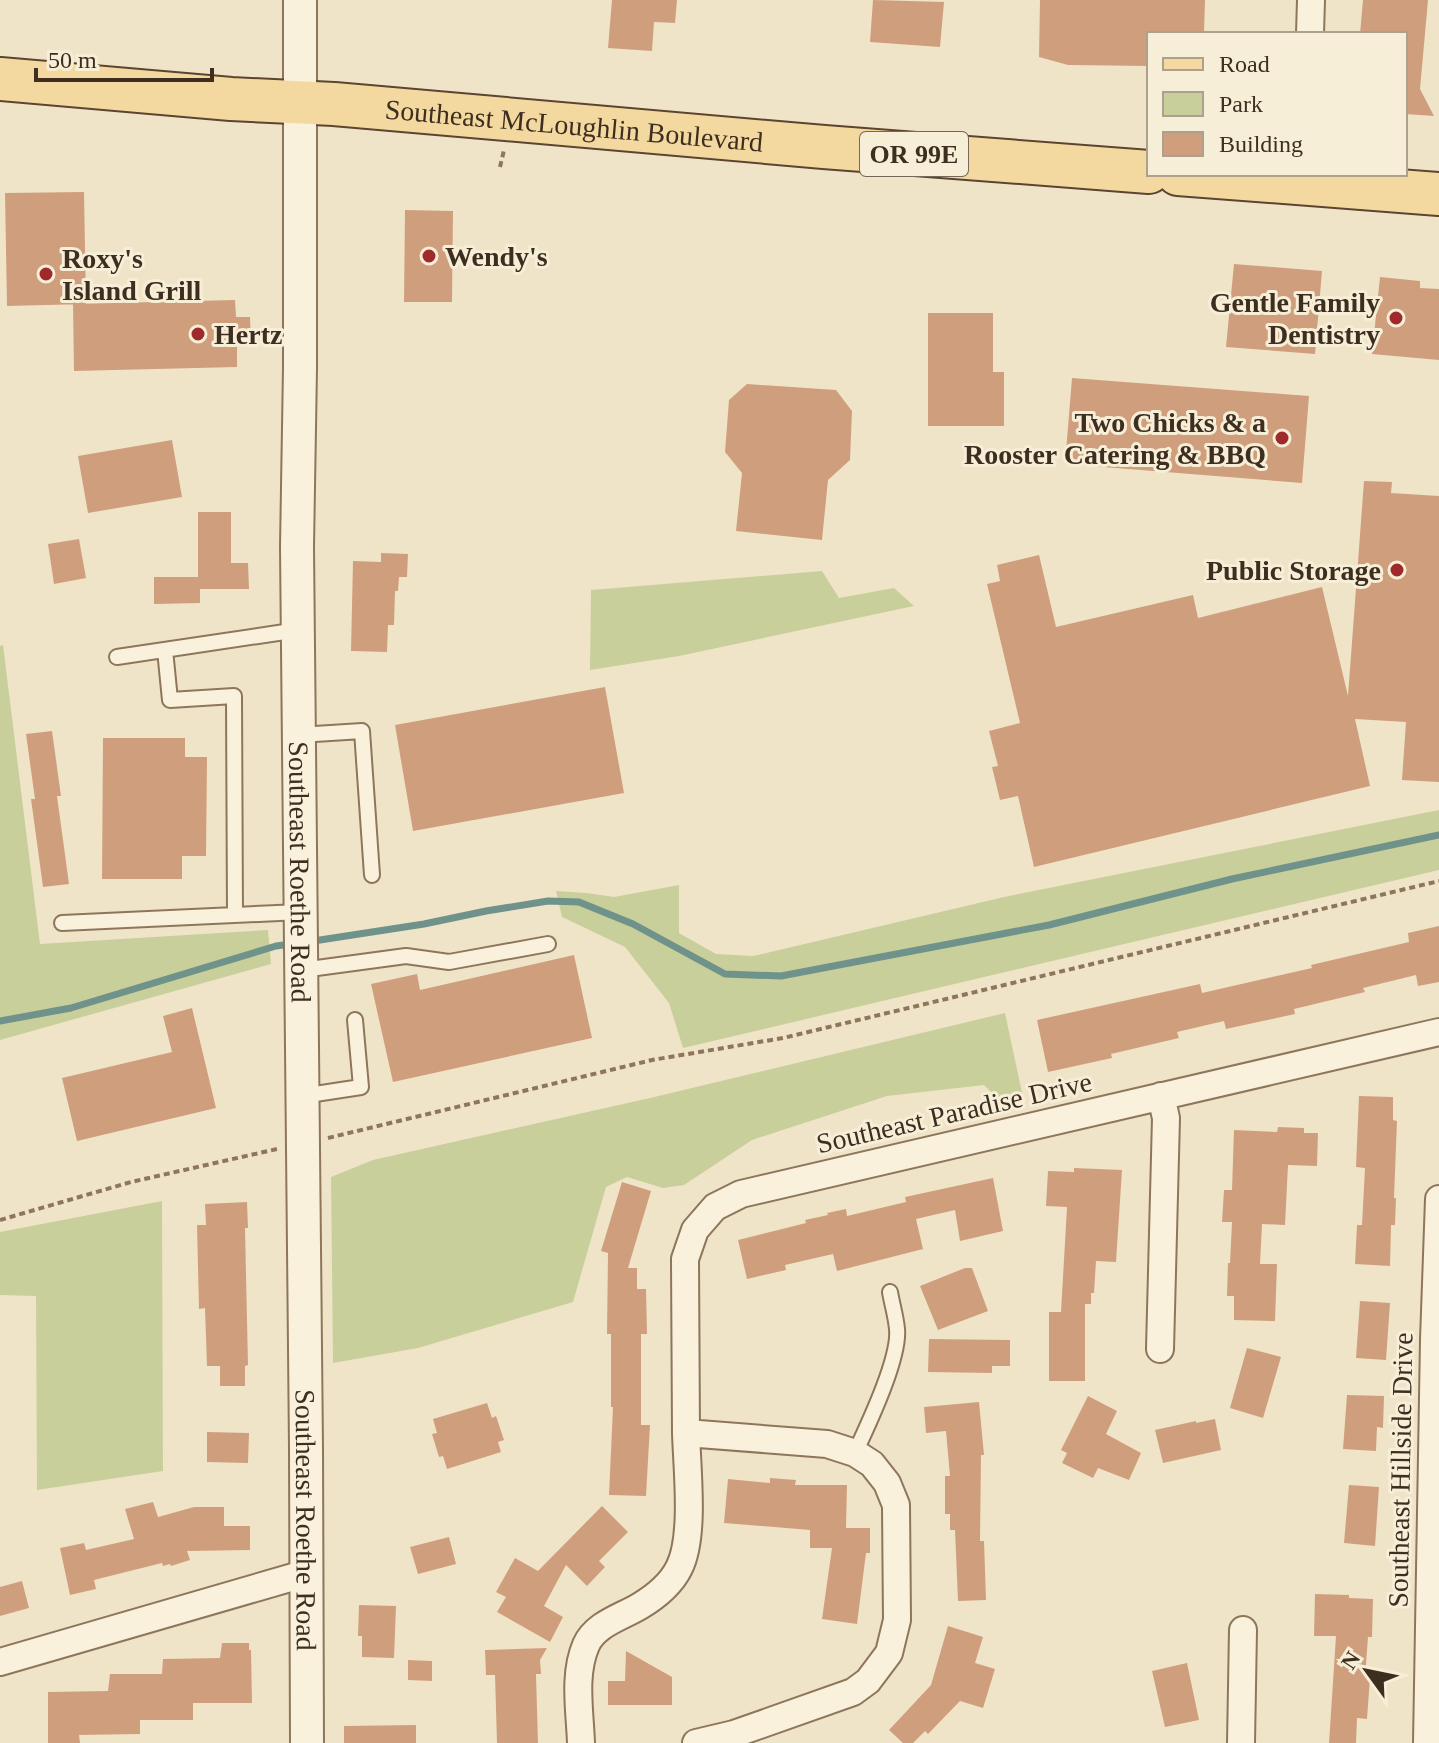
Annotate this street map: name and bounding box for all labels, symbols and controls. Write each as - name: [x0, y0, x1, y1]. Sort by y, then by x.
- scale bar: [36, 32, 212, 82]
- legend: [1147, 32, 1407, 176]
- text: 50 m: [48, 47, 97, 73]
- text: Road: [1219, 51, 1270, 77]
- text: Park: [1219, 91, 1263, 117]
- street label: Southeast McLoughlin Boulevard: [384, 94, 764, 158]
- text: Building: [1219, 131, 1303, 157]
- road number: OR 99E: [860, 132, 968, 176]
- place label: Wendy's: [445, 241, 548, 272]
- place label: Roxy's Island Grill: [62, 243, 201, 306]
- marker: Wendy's: [420, 247, 438, 265]
- marker: Roxy's Island Grill: [37, 265, 55, 283]
- place label: Gentle Family Dentistry: [1210, 287, 1380, 350]
- marker: Gentle Family Dentistry: [1387, 309, 1405, 327]
- place label: Hertz: [214, 319, 282, 350]
- marker: Hertz: [189, 325, 207, 343]
- place label: Two Chicks & a Rooster Catering & BBQ: [964, 407, 1266, 470]
- marker: Two Chicks & a Rooster Catering & BBQ: [1273, 429, 1291, 447]
- place label: Public Storage: [1206, 555, 1381, 586]
- marker: Public Storage: [1388, 561, 1406, 579]
- street label: Southeast Roethe Road: [283, 741, 317, 1003]
- street label: Southeast Paradise Drive: [813, 1066, 1095, 1159]
- street label: Southeast Hillside Drive: [1383, 1332, 1418, 1608]
- street label: Southeast Roethe Road: [289, 1389, 322, 1651]
- north arrow: [1327, 1631, 1407, 1711]
- text: N: [1336, 1647, 1366, 1674]

